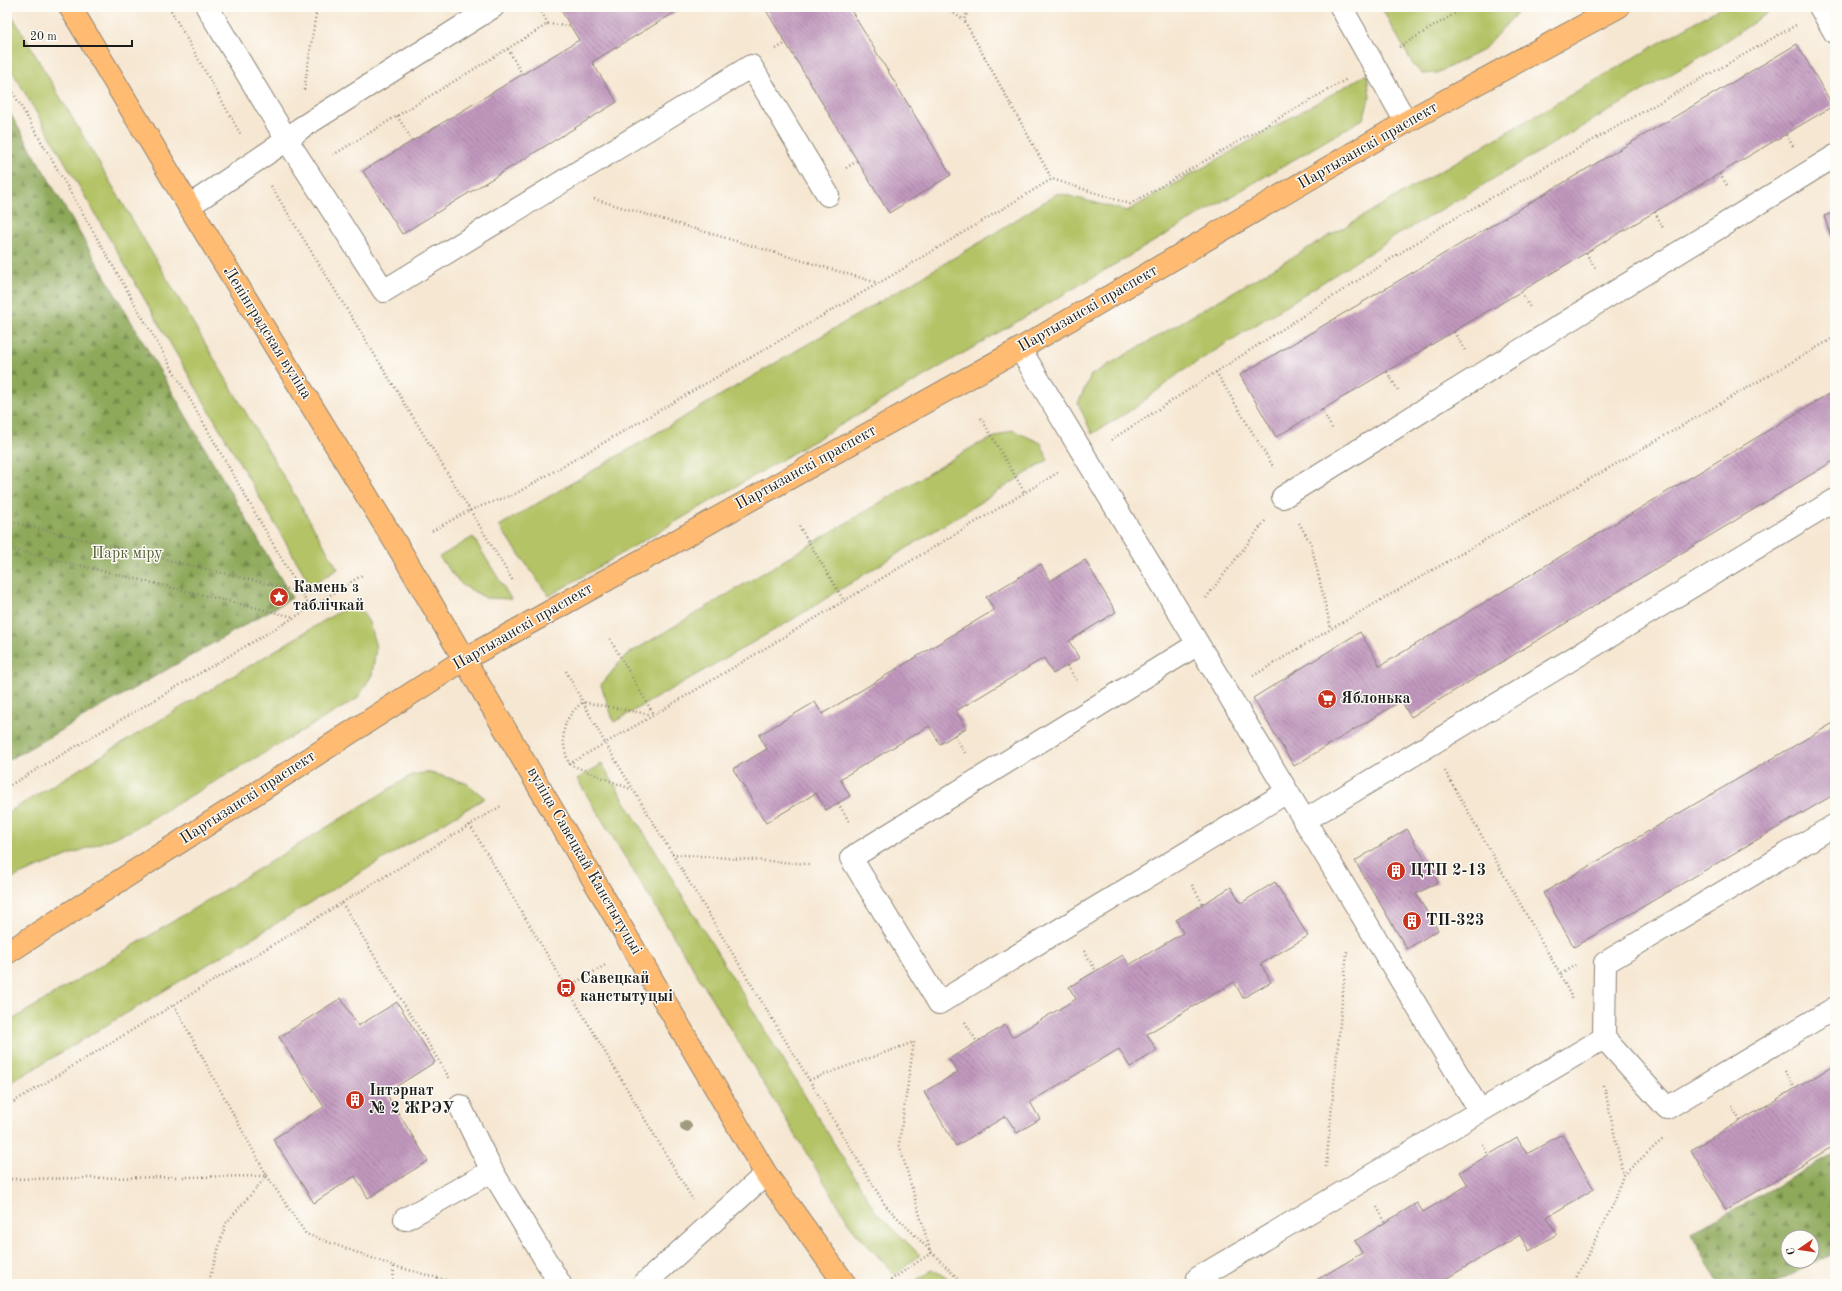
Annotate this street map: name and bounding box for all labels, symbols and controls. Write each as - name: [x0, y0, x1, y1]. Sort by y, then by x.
- scale bar: [24, 22, 132, 48]
- text: 20 m: [30, 31, 57, 43]
- street label: Партызанскі праспект: [1296, 100, 1440, 192]
- street label: Партызанскі праспект: [1016, 263, 1160, 355]
- street label: Ленінградская вуліца: [220, 264, 314, 402]
- street label: Партызанскі праспект: [733, 423, 879, 513]
- park label: Парк міру: [91, 546, 163, 562]
- place label: Камень з таблічкай: [293, 580, 364, 614]
- street label: Партызанскі праспект: [451, 581, 595, 673]
- place icon: Камень з таблічкай: [268, 586, 290, 608]
- supermarket icon: Яблонька: [1316, 688, 1338, 710]
- place label: Яблонька: [1341, 691, 1411, 707]
- street label: Партызанскі праспект: [177, 748, 319, 848]
- street label: вуліца Савецкай Канстытуцыі: [524, 765, 644, 957]
- building icon: ЦТП 2-13: [1385, 860, 1407, 882]
- place label: ЦТП 2-13: [1410, 863, 1486, 879]
- building icon: ТП-323: [1401, 910, 1423, 932]
- place label: ТП-323: [1426, 913, 1484, 929]
- place label: Савецкай канстытуцыі: [580, 971, 673, 1005]
- bus stop icon: Савецкай канстытуцыі: [555, 977, 577, 999]
- place label: Інтэрнат № 2 ЖРЭУ: [369, 1083, 455, 1117]
- building icon: Інтэрнат № 2 ЖРЭУ: [344, 1089, 366, 1111]
- north arrow: [1780, 1229, 1820, 1269]
- text: С: [1786, 1246, 1798, 1256]

